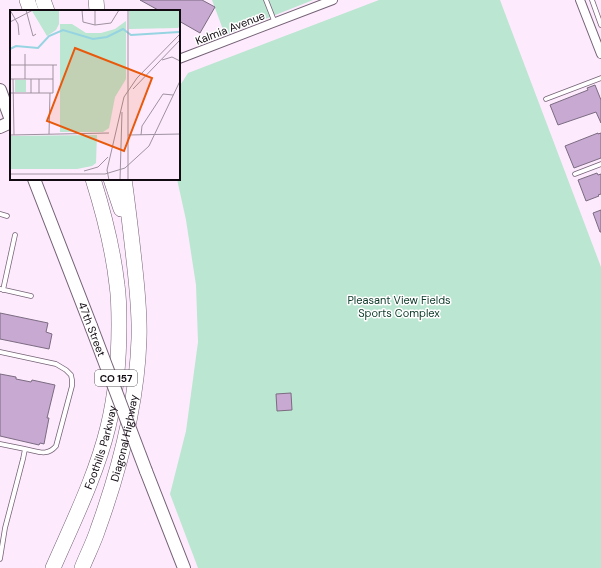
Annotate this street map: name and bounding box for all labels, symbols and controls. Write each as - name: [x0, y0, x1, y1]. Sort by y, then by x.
- street label: Kalmia Avenue: [193, 8, 267, 48]
- inset map: [10, 10, 180, 180]
- park label: Pleasant View Fields Sports Complex: [347, 293, 451, 320]
- street label: 47th Street: [75, 300, 109, 358]
- road number: CO 157: [95, 370, 137, 386]
- street label: Diagonal Highway: [107, 393, 141, 483]
- street label: Foothills Parkway: [81, 404, 119, 491]

